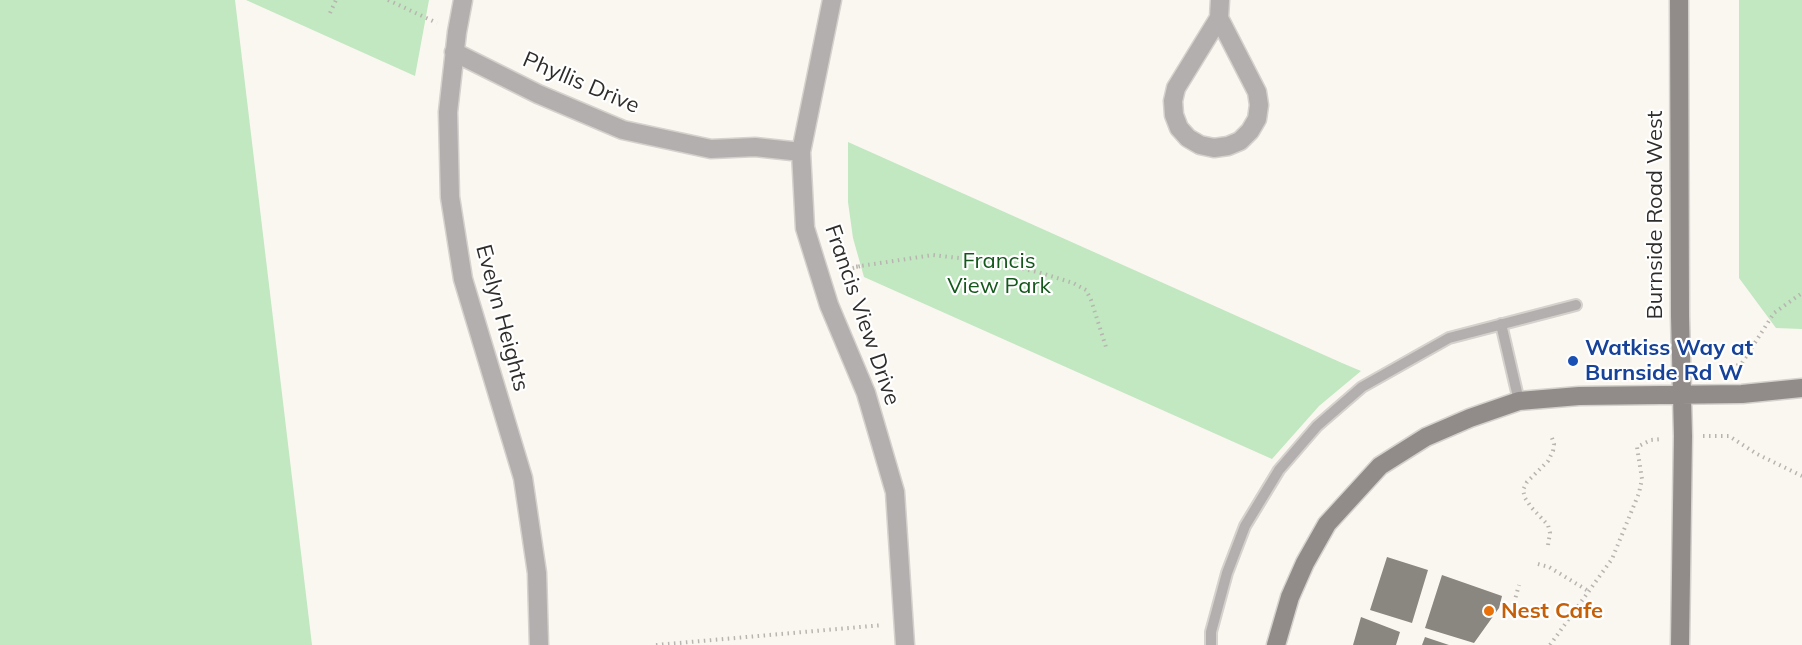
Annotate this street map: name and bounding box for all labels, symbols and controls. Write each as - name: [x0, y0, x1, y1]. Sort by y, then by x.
- street label: Phyllis Drive: [519, 47, 643, 119]
- street label: Burnside Road West: [1642, 111, 1668, 319]
- street label: Francis View Drive: [819, 221, 905, 409]
- street label: Evelyn Heights: [470, 242, 534, 394]
- park label: Francis View Park: [947, 248, 1051, 300]
- place label: Watkiss Way at Burnside Rd W: [1585, 335, 1753, 386]
- marker: Watkiss Way at Burnside Rd W: [1566, 354, 1580, 368]
- place label: Nest Cafe: [1501, 598, 1603, 624]
- marker: Nest Cafe: [1482, 604, 1496, 618]

